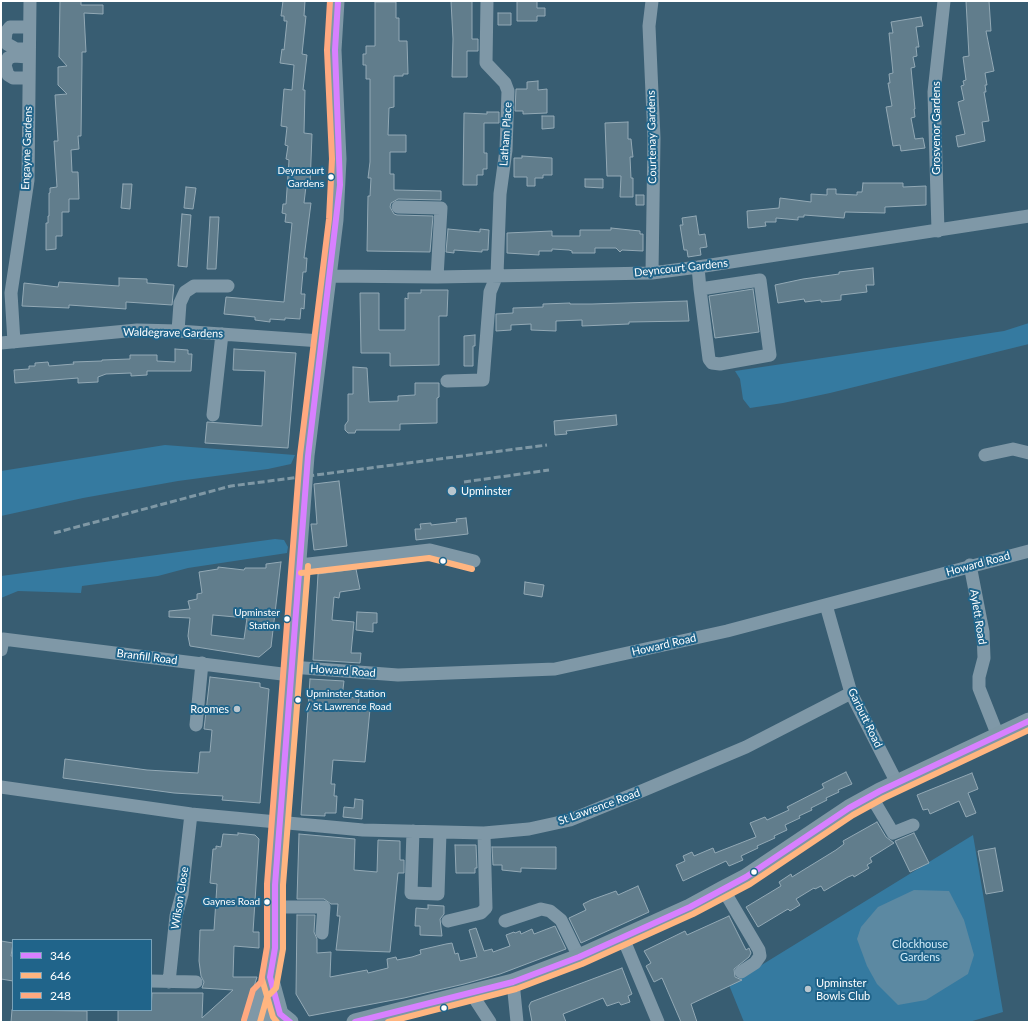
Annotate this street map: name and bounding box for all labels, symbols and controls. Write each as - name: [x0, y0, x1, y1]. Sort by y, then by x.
- street label: Grosvenor Gardens: [929, 81, 943, 175]
- street label: Courtenay Gardens: [645, 90, 659, 184]
- street label: Latham Place: [497, 102, 515, 166]
- street label: Engayne Gardens: [19, 106, 35, 190]
- place label: Deyncourt Gardens: [277, 165, 324, 188]
- marker: Deyncourt Gardens: [326, 172, 336, 182]
- street label: Deyncourt Gardens: [633, 257, 729, 279]
- street label: Waldegrave Gardens: [123, 326, 223, 340]
- place label: Upminster: [461, 484, 511, 498]
- marker: Upminster: [446, 485, 458, 497]
- street label: Howard Road: [945, 549, 1011, 579]
- unlabelled marker: [438, 556, 448, 566]
- street label: Aylett Road: [967, 588, 989, 646]
- place label: Upminster Station: [234, 607, 280, 630]
- marker: Upminster Station: [282, 614, 292, 624]
- street label: Howard Road: [631, 631, 697, 659]
- street label: Branfill Road: [116, 647, 178, 667]
- street label: Howard Road: [310, 662, 376, 680]
- street label: Garbutt Road: [845, 686, 885, 750]
- place label: Upminster Station / St Lawrence Road: [306, 688, 391, 712]
- marker: Upminster Station / St Lawrence Road: [293, 695, 303, 705]
- place label: Roomes: [190, 702, 229, 716]
- marker: Roomes: [232, 704, 242, 714]
- street label: St Lawrence Road: [556, 786, 642, 828]
- street label: Wilson Close: [169, 866, 191, 930]
- unlabelled marker: [749, 867, 759, 877]
- place label: Gaynes Road: [203, 896, 260, 908]
- marker: Gaynes Road: [262, 897, 272, 907]
- park label: Clockhouse Gardens: [892, 937, 948, 963]
- legend: [12, 939, 152, 1011]
- text: 346: [50, 948, 71, 963]
- text: 646: [50, 968, 71, 983]
- place label: Upminster Bowls Club: [816, 976, 870, 1002]
- marker: Upminster Bowls Club: [803, 984, 813, 994]
- text: 248: [50, 988, 71, 1003]
- unlabelled marker: [439, 1003, 449, 1013]

